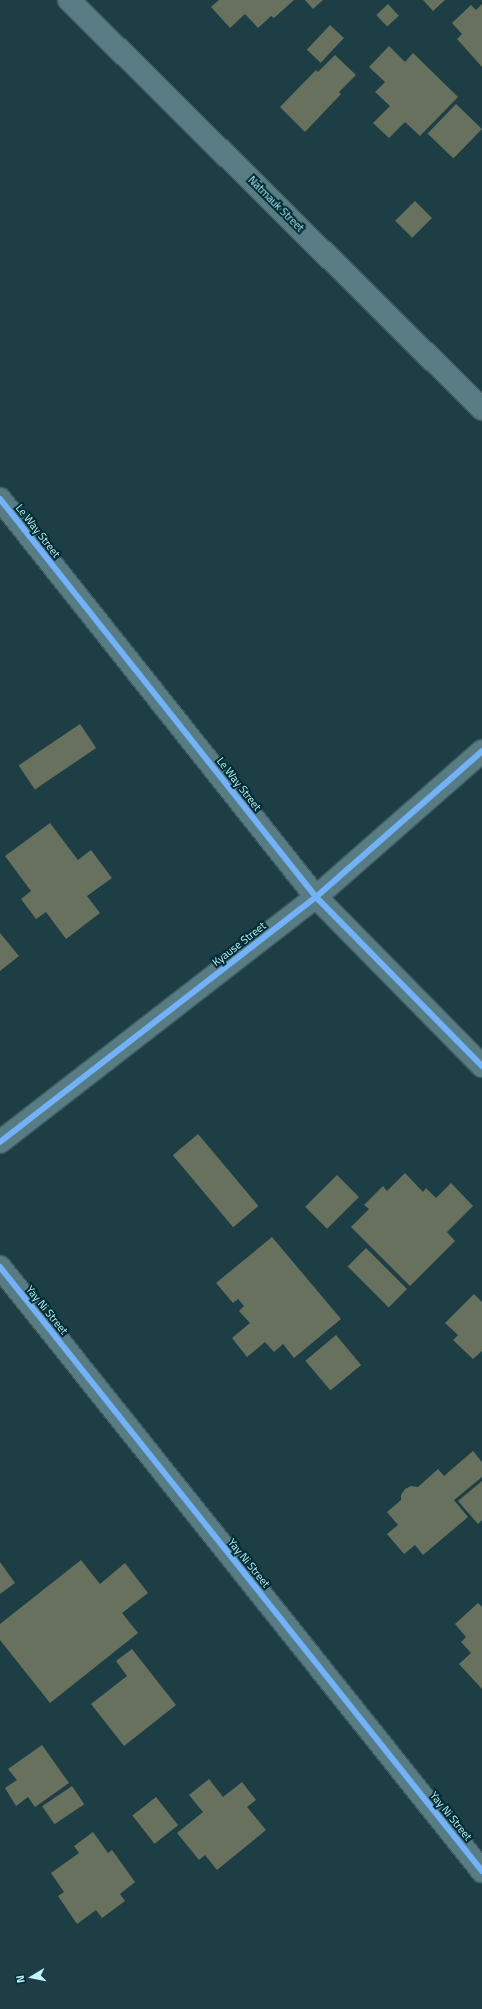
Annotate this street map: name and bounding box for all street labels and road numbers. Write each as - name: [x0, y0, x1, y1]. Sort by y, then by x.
- street label: Natmauk Street: [245, 173, 307, 235]
- street label: Le Way Street: [13, 502, 63, 560]
- street label: Le Way Street: [214, 755, 264, 813]
- street label: Kyause Street: [210, 919, 268, 969]
- street label: Yay Ni Street: [23, 1283, 71, 1337]
- street label: Yay Ni Street: [225, 1536, 273, 1590]
- street label: Yay Ni Street: [427, 1789, 475, 1843]

